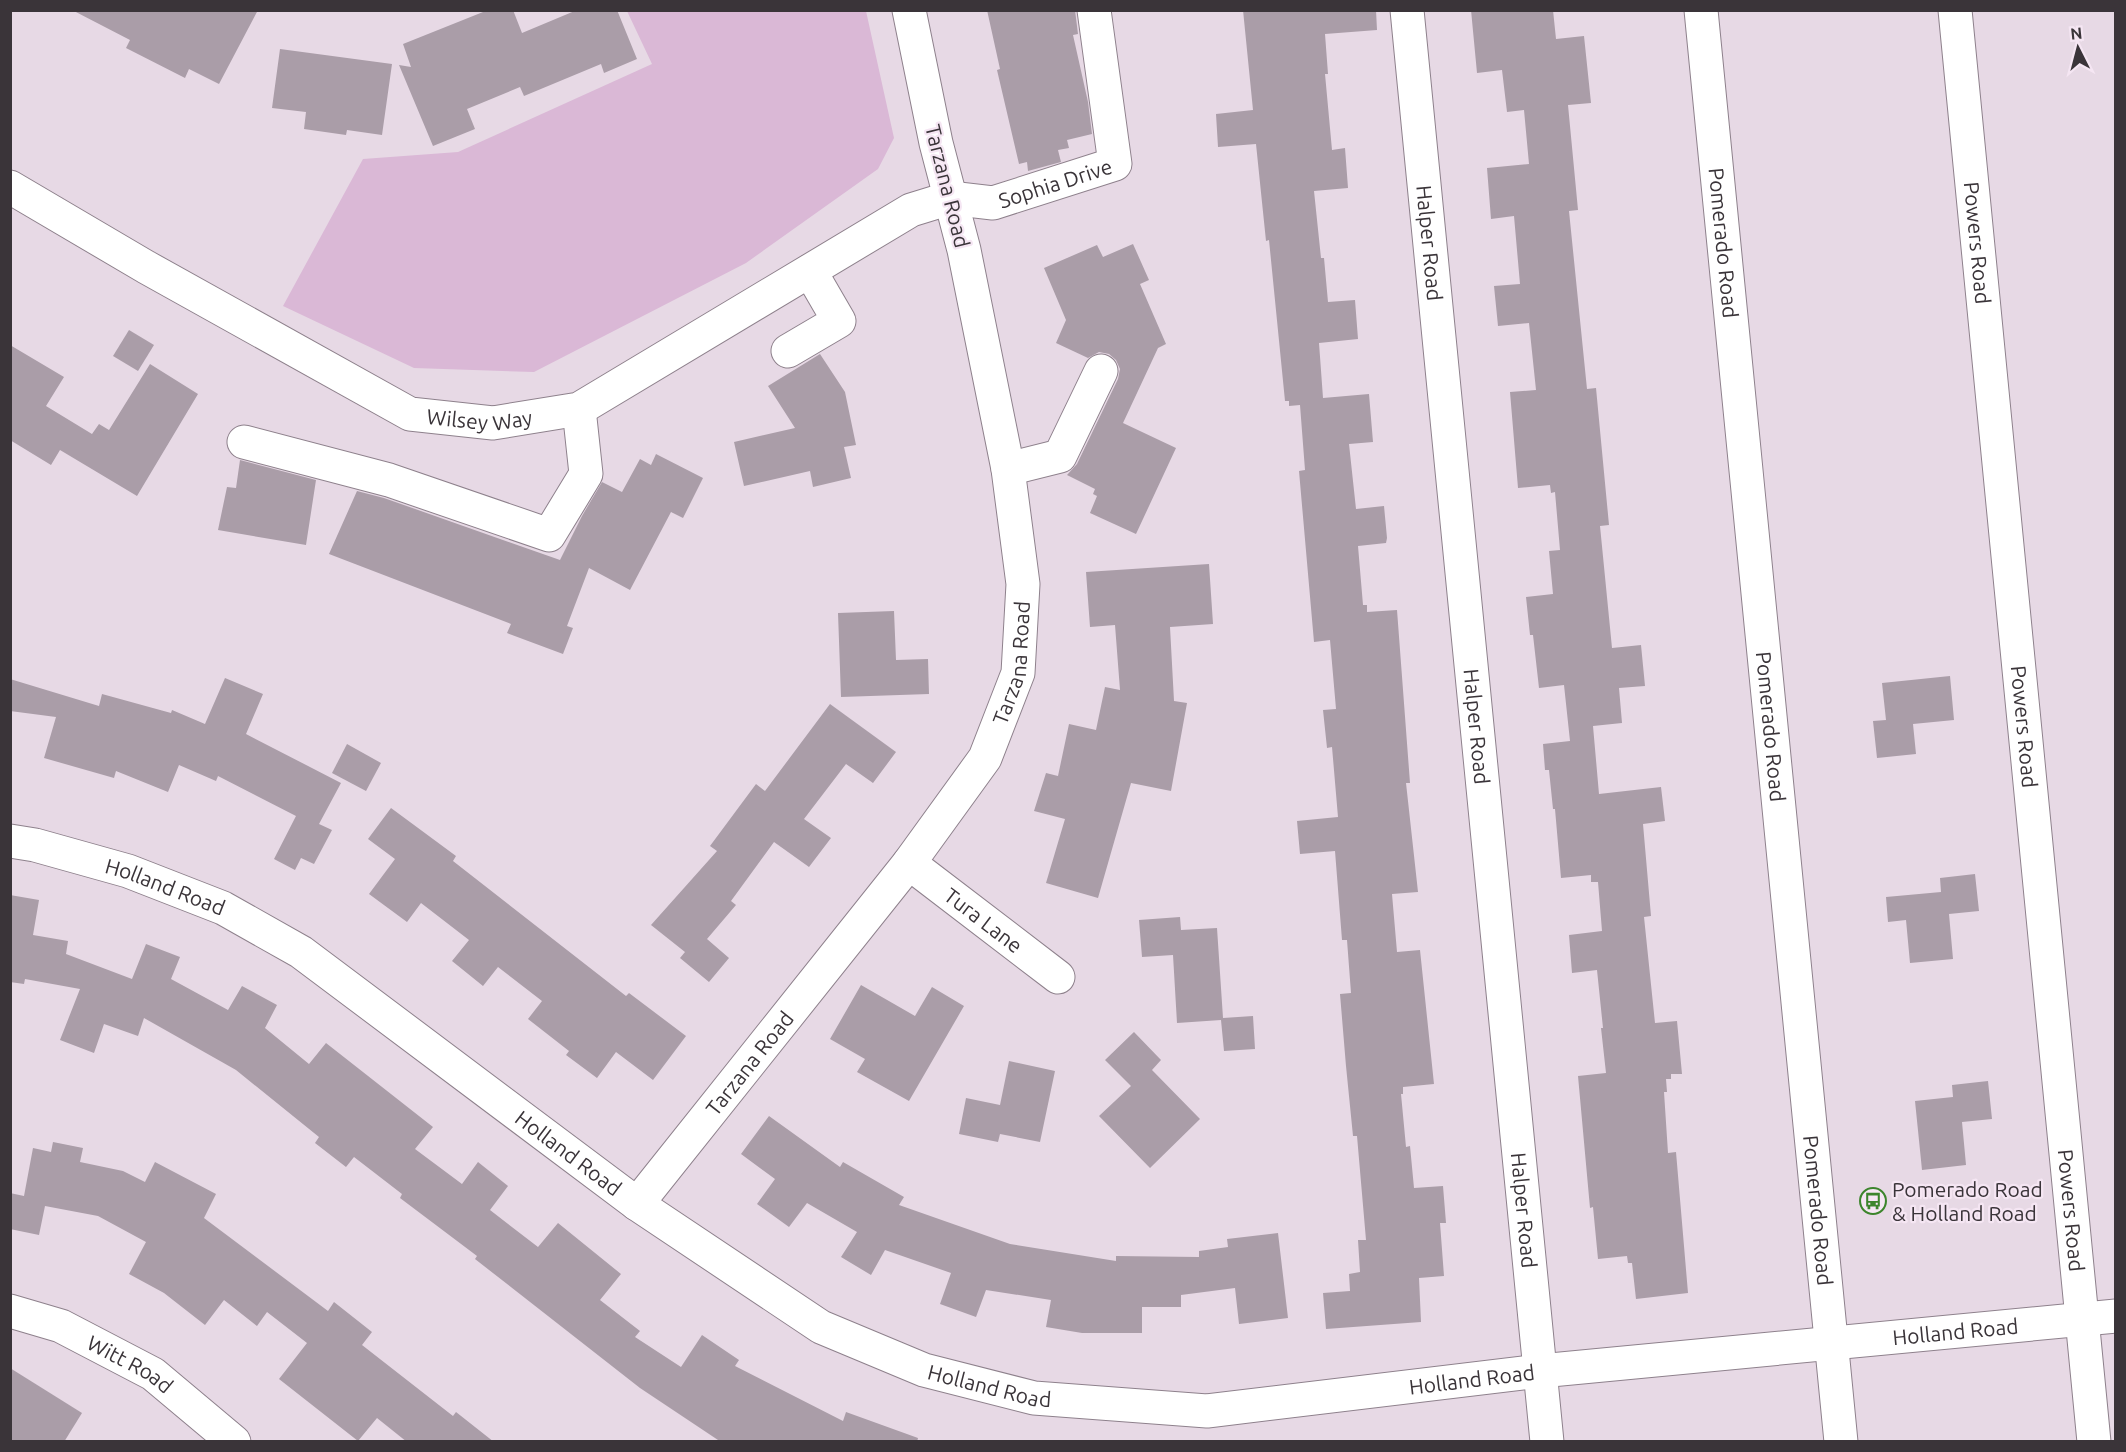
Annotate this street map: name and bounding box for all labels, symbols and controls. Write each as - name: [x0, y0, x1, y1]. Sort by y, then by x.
- north arrow: [2048, 18, 2108, 78]
- text: N: [2070, 24, 2083, 43]
- street label: Tarzana Road: [921, 122, 975, 250]
- street label: Sophia Drive: [995, 154, 1115, 213]
- street label: Pomerado Road: [1704, 167, 1743, 319]
- street label: Powers Road: [1960, 181, 1995, 305]
- street label: Halper Road: [1412, 184, 1447, 302]
- street label: Wilsey Way: [426, 404, 534, 435]
- street label: Tarzana Road: [987, 600, 1034, 728]
- street label: Pomerado Road: [1752, 650, 1790, 803]
- street label: Powers Road: [2007, 664, 2042, 789]
- street label: Halper Road: [1459, 668, 1495, 786]
- street label: Holland Road: [103, 853, 229, 920]
- street label: Tura Lane: [940, 883, 1027, 958]
- street label: Tarzana Road: [701, 1007, 798, 1120]
- street label: Holland Road: [511, 1105, 626, 1200]
- street label: Pomerado Road: [1799, 1134, 1838, 1287]
- street label: Powers Road: [2054, 1148, 2089, 1273]
- street label: Halper Road: [1507, 1151, 1542, 1269]
- place label: Pomerado Road & Holland Road: [1892, 1177, 2043, 1225]
- bus stop icon: Pomerado Road & Holland Road: [1858, 1186, 1888, 1216]
- street label: Holland Road: [1891, 1313, 2019, 1349]
- street label: Witt Road: [83, 1330, 178, 1398]
- street label: Holland Road: [925, 1359, 1052, 1411]
- street label: Holland Road: [1408, 1360, 1536, 1399]

